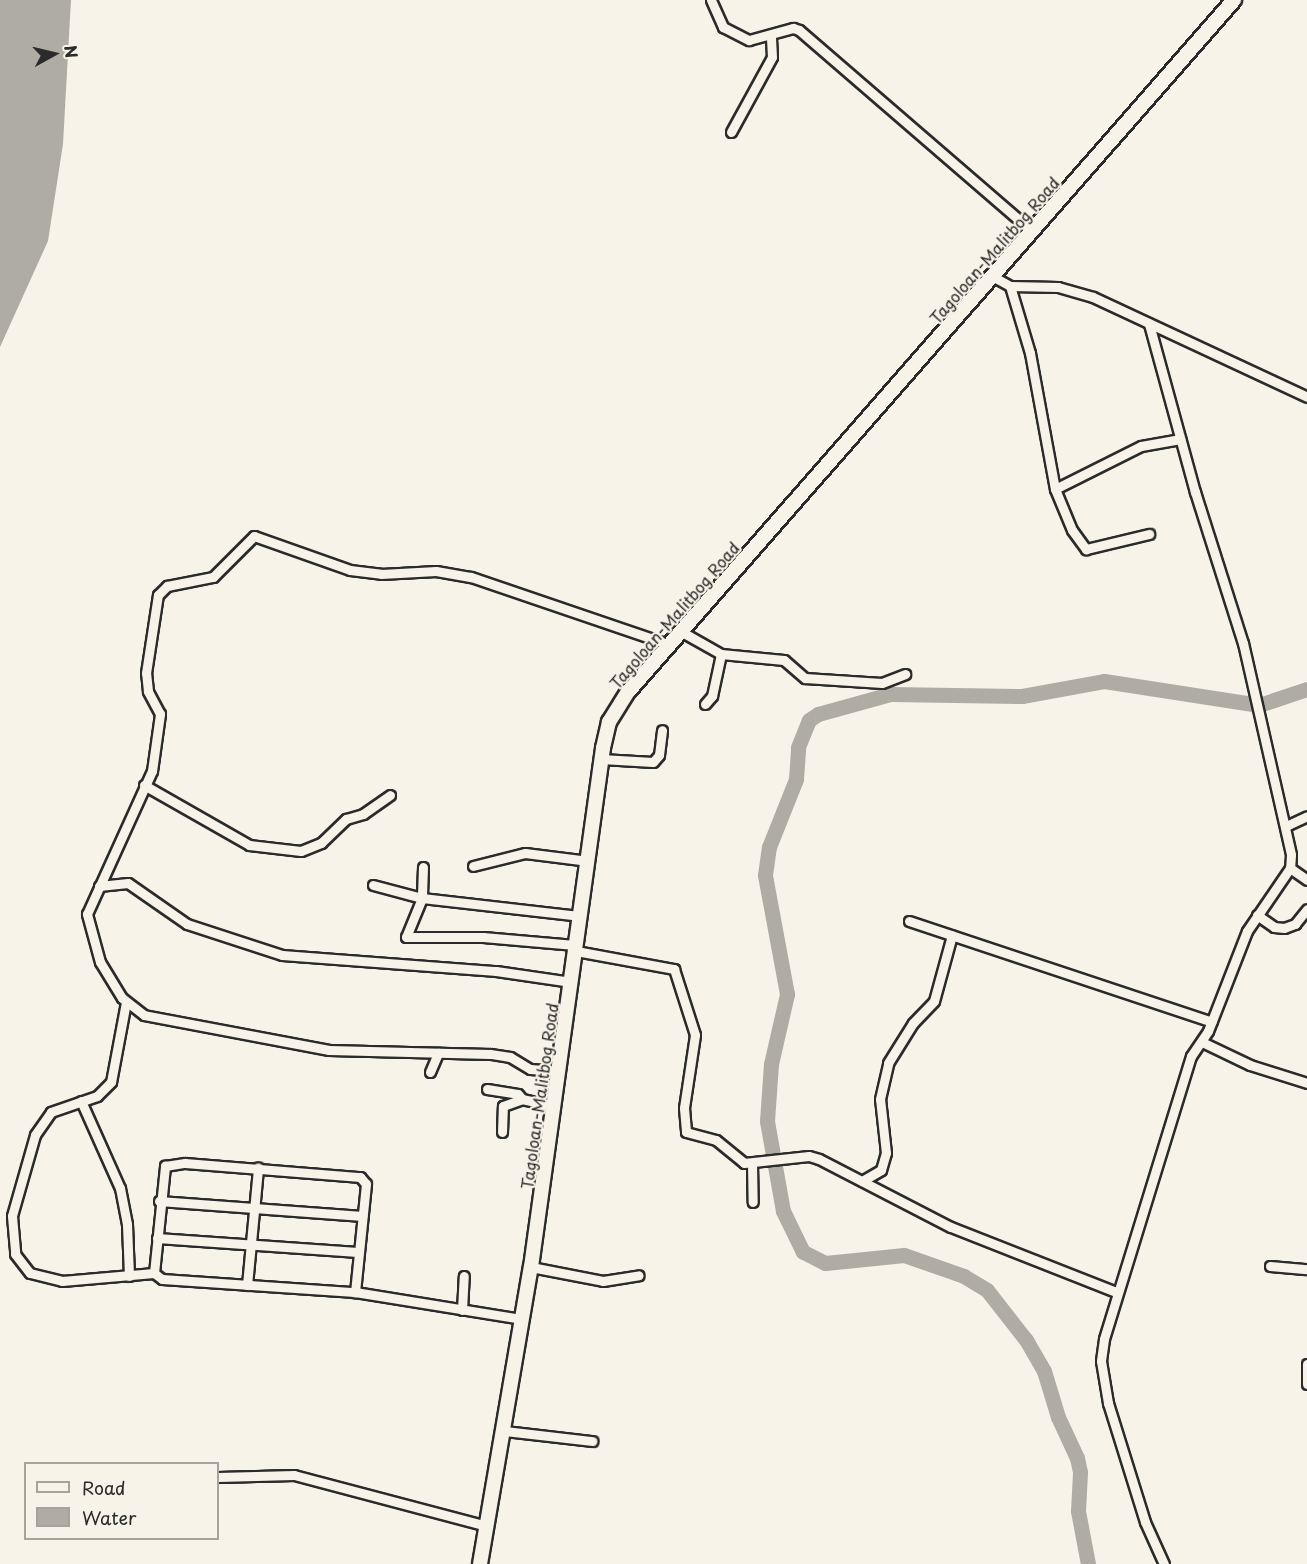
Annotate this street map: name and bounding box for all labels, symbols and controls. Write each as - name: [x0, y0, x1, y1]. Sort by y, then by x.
- north arrow: [24, 24, 84, 84]
- text: N: [59, 44, 85, 59]
- street label: Tagoloan-Malitbog Road: [925, 173, 1063, 327]
- street label: Tagoloan-Malitbog Road: [605, 538, 743, 692]
- street label: Tagoloan-Malitbog Road: [516, 1002, 562, 1190]
- legend: [24, 1462, 219, 1540]
- text: Road: [82, 1474, 126, 1501]
- text: Water: [82, 1504, 136, 1531]

